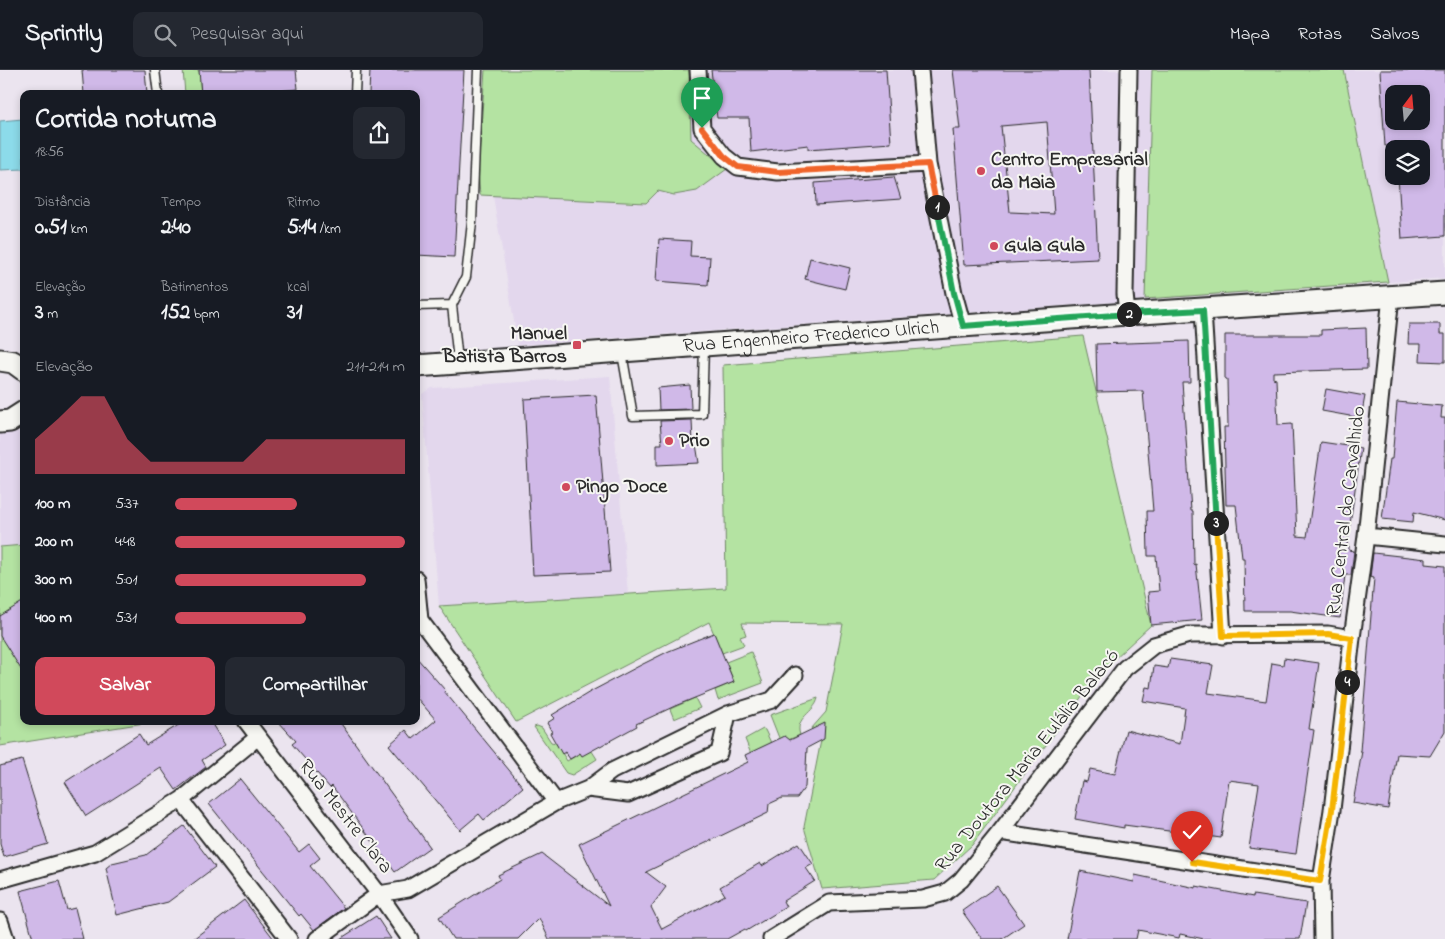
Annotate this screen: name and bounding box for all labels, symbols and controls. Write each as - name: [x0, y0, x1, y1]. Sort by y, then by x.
- search box: [133, 12, 483, 57]
- text: Sprintly: [25, 17, 103, 52]
- icon: search: [151, 21, 179, 49]
- text: Pesquisar aqui: [191, 21, 304, 48]
- text: Mapa: [1230, 22, 1270, 48]
- text: Rotas: [1298, 22, 1342, 48]
- text: Salvos: [1370, 22, 1420, 48]
- pin: [681, 77, 723, 128]
- icon: arrive: [688, 84, 716, 112]
- north arrow: [1385, 85, 1430, 130]
- map controls: [1385, 85, 1430, 185]
- text: Corrida noturna: [35, 100, 217, 141]
- button: share: [353, 107, 405, 159]
- text: 18:56: [35, 140, 64, 164]
- button: layers: [1385, 140, 1430, 185]
- place label: Centro Empresarial da Maia: [991, 146, 1148, 198]
- marker: Centro Empresarial da Maia: [975, 165, 987, 177]
- text: Distância: [35, 192, 90, 213]
- text: Tempo: [161, 192, 201, 213]
- text: Ritmo: [287, 192, 320, 213]
- pin: 1: [924, 194, 950, 220]
- text: 1: [935, 197, 940, 218]
- text: 0.51: [35, 213, 67, 243]
- text: 2:40: [161, 213, 191, 243]
- text: 5:14: [287, 213, 316, 243]
- text: km: [67, 219, 88, 240]
- text: /km: [316, 219, 341, 240]
- place label: Gula Gula: [1004, 232, 1085, 261]
- marker: Gula Gula: [988, 240, 1000, 252]
- text: Elevação: [35, 277, 86, 298]
- text: Batimentos: [161, 277, 228, 298]
- text: kcal: [287, 277, 309, 298]
- text: 3: [35, 298, 44, 328]
- text: 152: [161, 298, 190, 328]
- text: 31: [287, 298, 302, 328]
- pin: 2: [1116, 302, 1142, 326]
- text: m: [44, 304, 58, 325]
- text: bpm: [190, 304, 220, 325]
- text: 2: [1126, 304, 1133, 325]
- street label: Rua Engenheiro Frederico Ulrich: [682, 313, 940, 361]
- place label: Manuel Batista Barros: [441, 320, 567, 372]
- marker: Manuel Batista Barros: [571, 339, 583, 351]
- text: Elevação: [35, 355, 93, 379]
- text: 211–214 m: [346, 355, 405, 379]
- street label: Rua Central do Carvalhido: [1320, 404, 1374, 618]
- place label: Prio: [679, 427, 710, 456]
- marker: Prio: [663, 435, 675, 447]
- place label: Pingo Doce: [576, 473, 668, 503]
- marker: Pingo Doce: [560, 481, 572, 493]
- text: 100 m: [35, 492, 70, 516]
- text: 5:37: [115, 492, 139, 516]
- pin: 3: [1204, 510, 1228, 536]
- text: 3: [1214, 513, 1219, 534]
- text: 200 m: [35, 530, 73, 554]
- text: 4:48: [115, 530, 136, 554]
- text: 300 m: [35, 568, 72, 592]
- text: 5:01: [115, 568, 138, 592]
- text: 400 m: [35, 606, 72, 630]
- text: 5:31: [115, 606, 137, 630]
- street label: Rua Doutora Maria Eulália Balacó: [929, 643, 1127, 879]
- button: Salvar: [35, 657, 215, 715]
- button: Compartilhar: [225, 657, 405, 715]
- pin: 4: [1334, 670, 1360, 694]
- text: 4: [1345, 672, 1350, 693]
- street label: Rua Mestre Clara: [291, 753, 399, 881]
- pin: [1171, 811, 1213, 862]
- icon: check: [1178, 818, 1206, 846]

